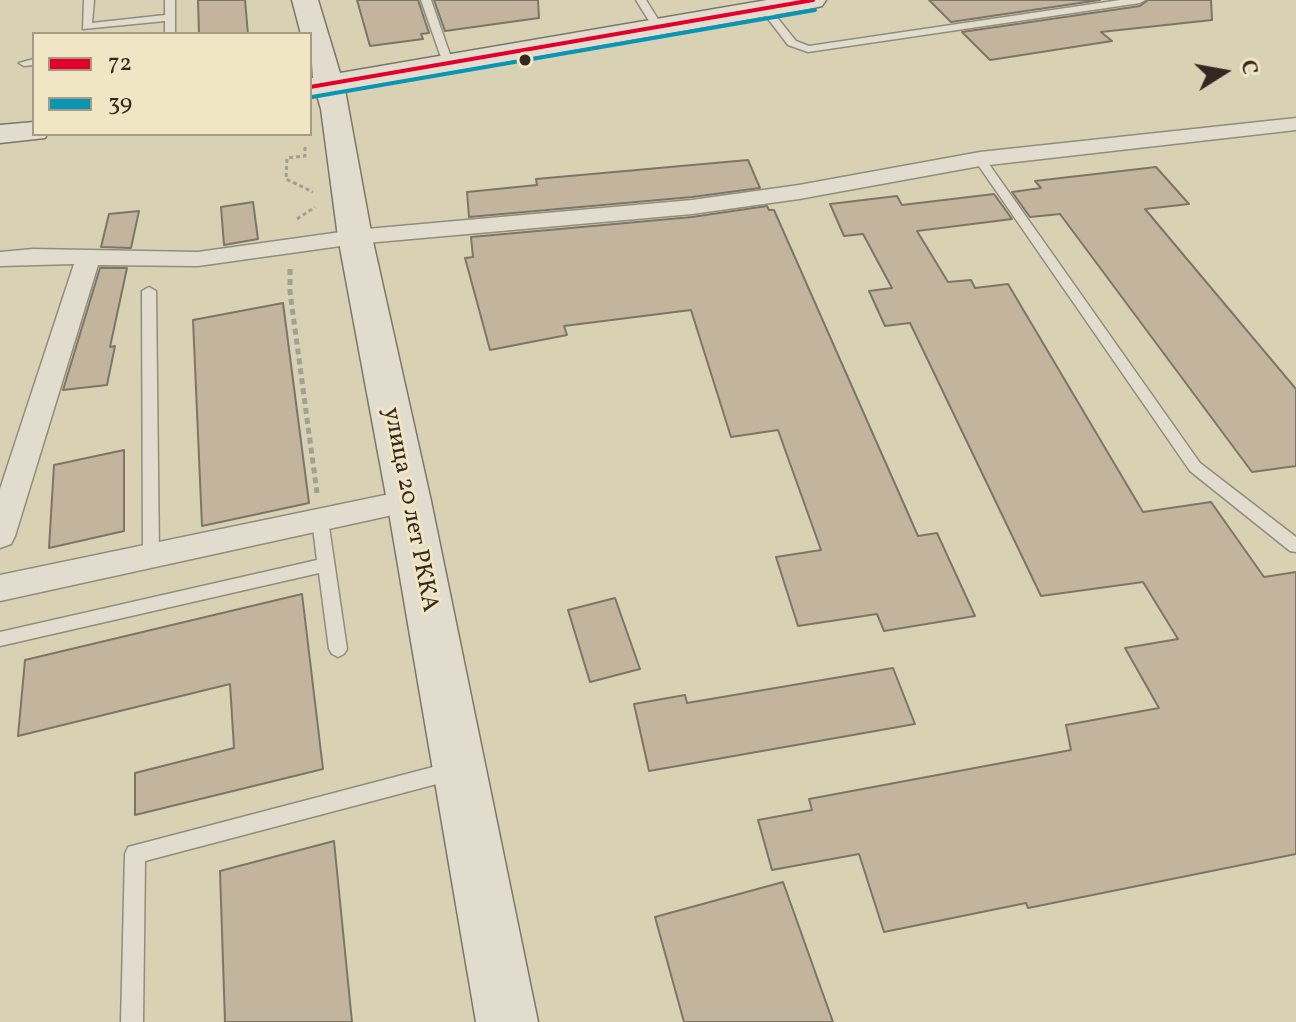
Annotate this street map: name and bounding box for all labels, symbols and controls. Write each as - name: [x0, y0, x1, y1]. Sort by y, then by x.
- legend: [32, 32, 312, 136]
- north arrow: [1184, 32, 1264, 112]
- text: 72: [108, 47, 132, 81]
- unlabelled marker: [517, 52, 533, 68]
- text: С: [1231, 57, 1265, 77]
- text: 39: [108, 87, 132, 121]
- street label: улица 20 лет РККА: [375, 405, 443, 615]

